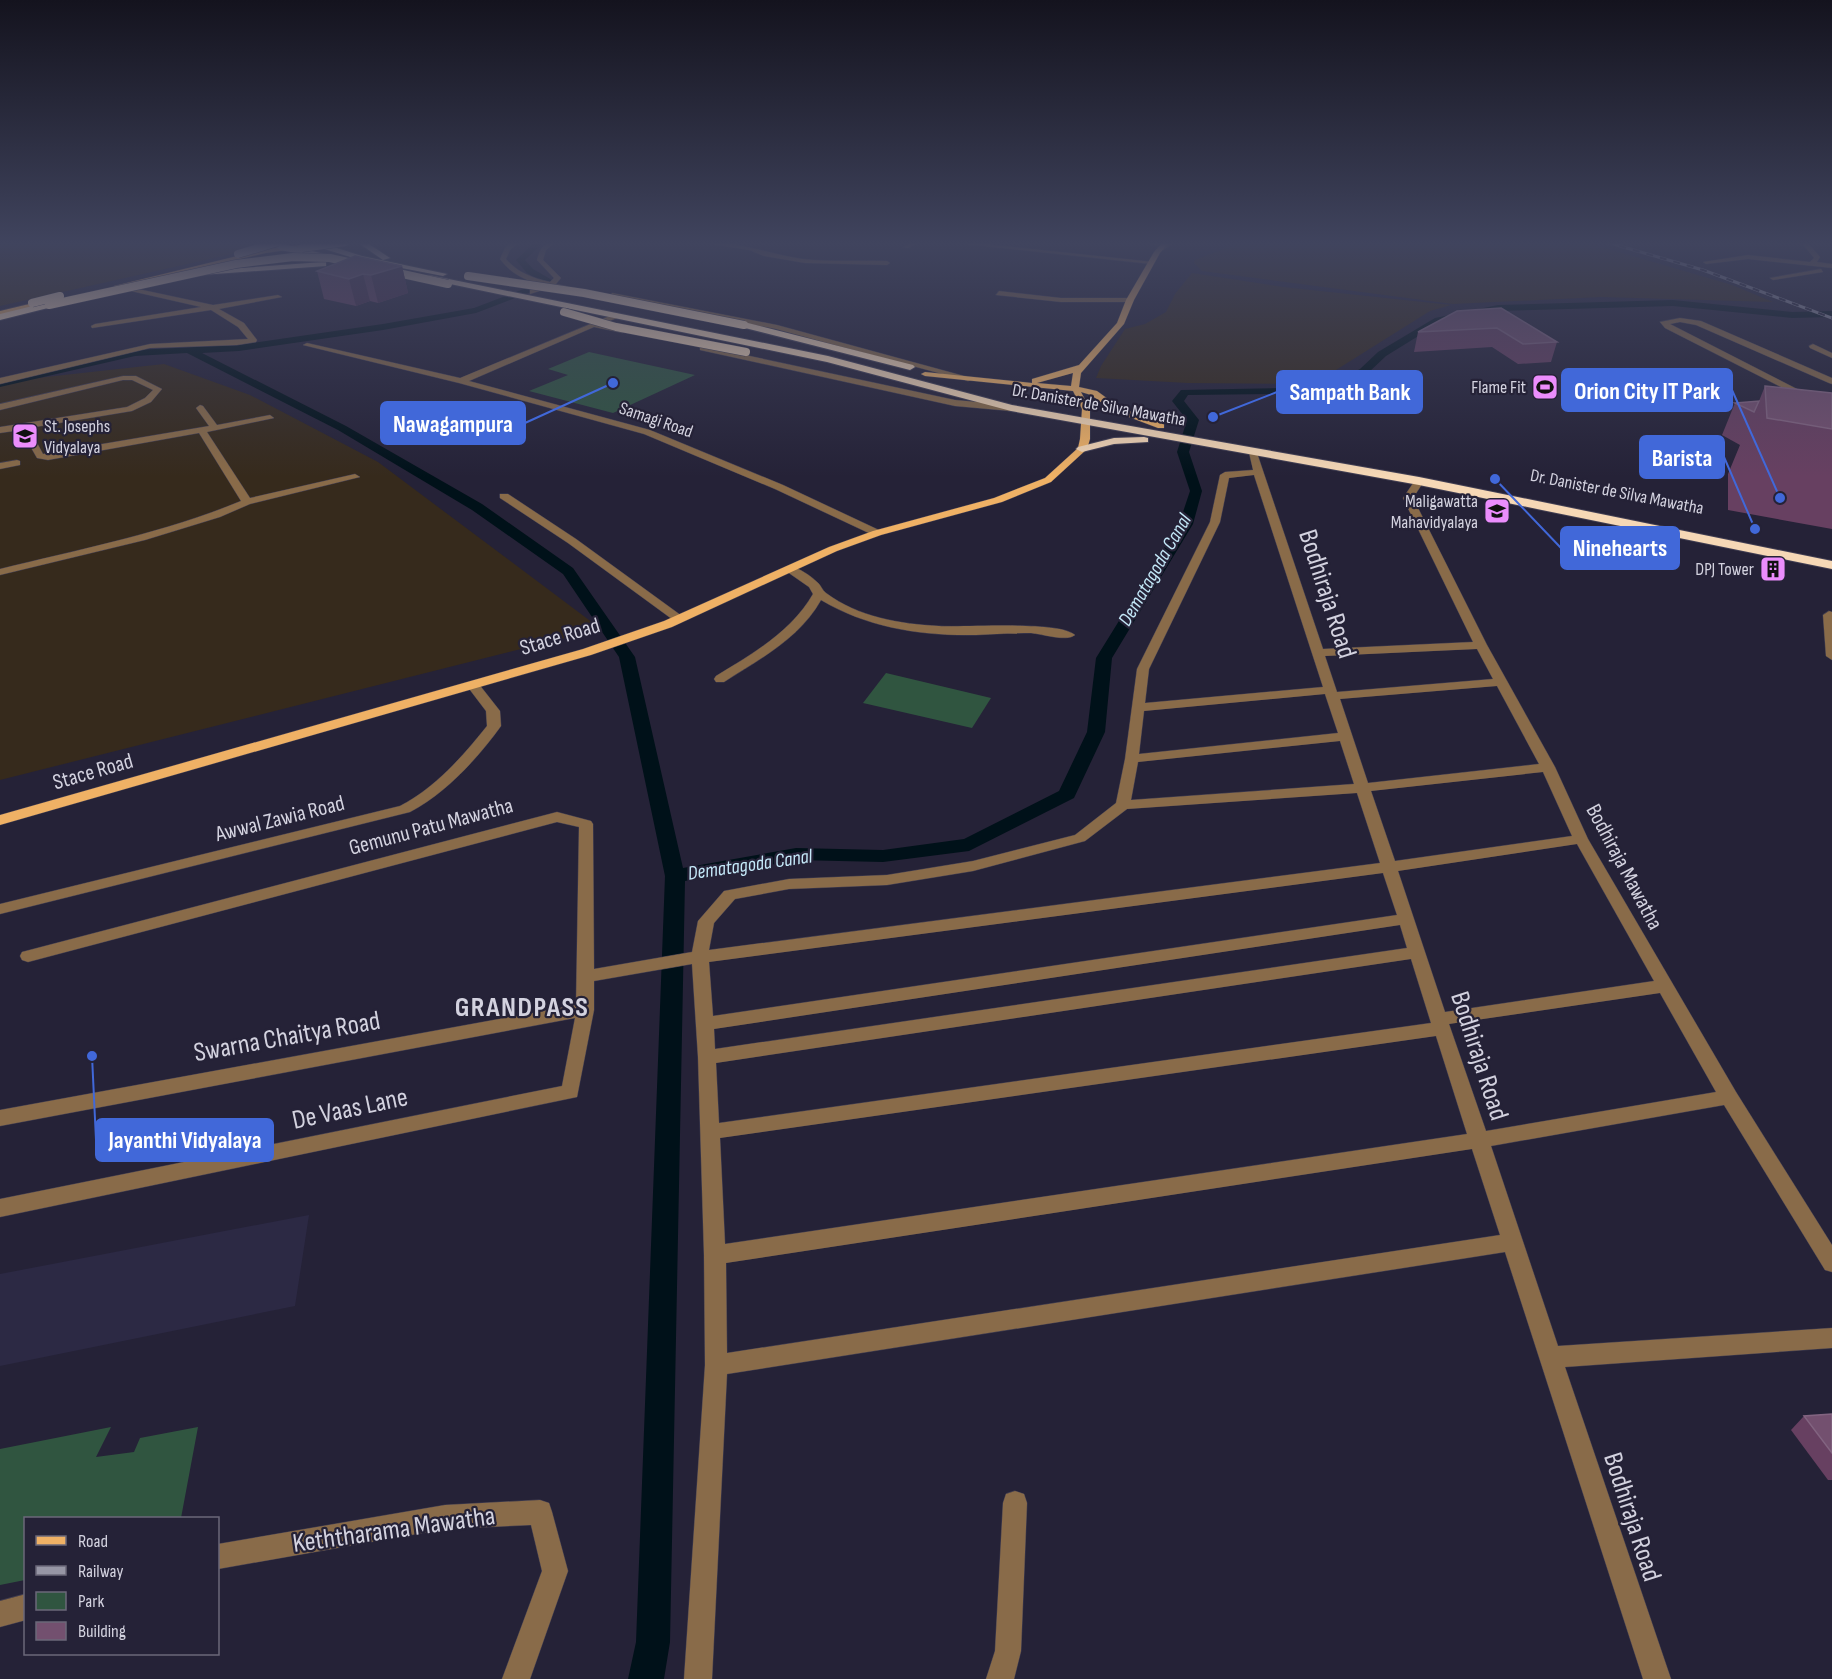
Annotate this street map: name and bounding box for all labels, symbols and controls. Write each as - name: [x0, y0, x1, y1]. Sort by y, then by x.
- callout: Orion City IT Park: [1562, 369, 1732, 411]
- callout: Sampath Bank: [1277, 371, 1422, 413]
- sports icon: Flame Fit: [1530, 372, 1560, 402]
- place label: Flame Fit: [1471, 377, 1527, 398]
- text: Orion City IT Park: [1574, 377, 1720, 406]
- text: Sampath Bank: [1289, 378, 1411, 407]
- street label: Dr. Danister de Silva Mawatha: [1011, 379, 1188, 431]
- street label: Samagi Road: [616, 398, 696, 442]
- callout: Nawagampura: [381, 402, 525, 444]
- text: Nawagampura: [393, 410, 513, 439]
- place label: St. Josephs Vidyalaya: [44, 416, 110, 458]
- school or university icon: St. Josephs Vidyalaya: [10, 421, 40, 451]
- callout: Barista: [1640, 436, 1724, 478]
- text: Barista: [1652, 444, 1712, 473]
- street label: Dr. Danister de Silva Mawatha: [1529, 465, 1705, 519]
- place label: Maligawatta Mahavidyalaya: [1391, 491, 1478, 533]
- school or university icon: Maligawatta Mahavidyalaya: [1482, 496, 1512, 526]
- water label: Dematagoda Canal: [1113, 509, 1197, 630]
- street label: Bodhiraja Road: [1291, 526, 1363, 662]
- callout: Ninehearts: [1561, 527, 1679, 569]
- text: Ninehearts: [1573, 534, 1667, 563]
- building icon: DPJ Tower: [1758, 554, 1788, 584]
- place label: DPJ Tower: [1695, 559, 1754, 580]
- street label: Stace Road: [517, 612, 603, 662]
- street label: Stace Road: [50, 748, 136, 796]
- street label: Awwal Zawia Road: [212, 790, 347, 848]
- street label: Gemunu Patu Mawatha: [346, 792, 516, 862]
- street label: Bodhiraja Mawatha: [1580, 800, 1668, 934]
- water label: Dematagoda Canal: [686, 844, 815, 886]
- street label: Bodhiraja Road: [1443, 988, 1515, 1124]
- district label: GRANDPASS: [455, 991, 589, 1024]
- street label: Swarna Chaitya Road: [191, 1005, 383, 1069]
- street label: De Vaas Lane: [289, 1081, 411, 1137]
- callout: Jayanthi Vidyalaya: [96, 1119, 273, 1161]
- text: Jayanthi Vidyalaya: [107, 1126, 262, 1155]
- street label: Bodhiraja Road: [1596, 1449, 1668, 1585]
- street label: Keththarama Mawatha: [291, 1500, 497, 1560]
- legend: [24, 1517, 219, 1655]
- text: Road: [78, 1531, 108, 1552]
- text: Railway: [78, 1561, 123, 1582]
- text: Park: [78, 1591, 104, 1612]
- text: Building: [78, 1621, 126, 1642]

